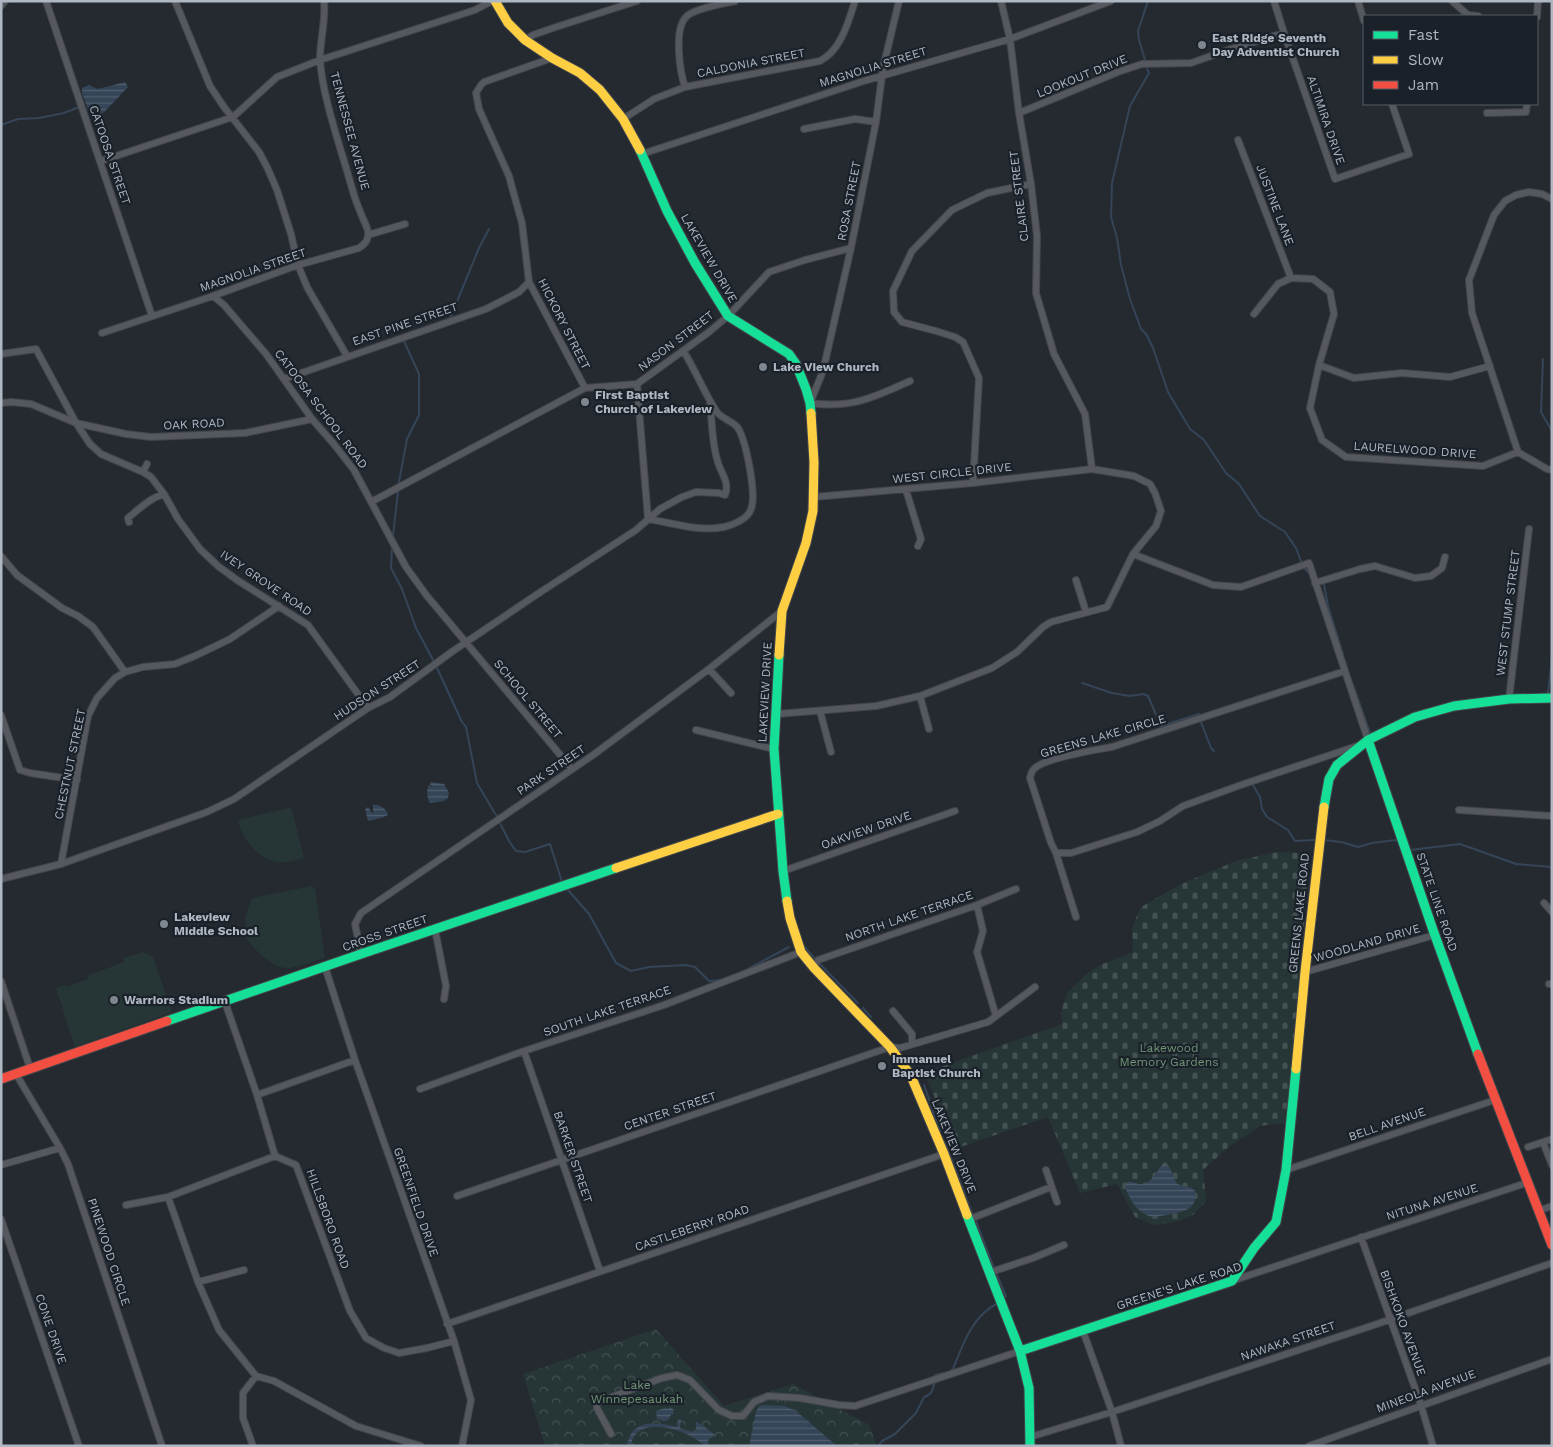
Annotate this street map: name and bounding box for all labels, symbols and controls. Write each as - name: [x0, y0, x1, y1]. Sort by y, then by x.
- legend: [1363, 15, 1538, 105]
- text: Fast: [1408, 26, 1440, 44]
- place label: East Ridge Seventh Day Adventist Church: [1212, 31, 1339, 59]
- marker: East Ridge Seventh Day Adventist Church: [1196, 39, 1208, 51]
- street label: MAGNOLIA STREET: [818, 44, 928, 90]
- street label: CALDONIA STREET: [696, 46, 806, 80]
- street label: LOOKOUT DRIVE: [1035, 51, 1130, 101]
- text: Slow: [1408, 51, 1444, 69]
- street label: TENNESSEE AVENUE: [327, 70, 373, 192]
- street label: ALTIMIRA DRIVE: [1304, 74, 1348, 167]
- text: Jam: [1408, 76, 1439, 94]
- street label: CATOOSA STREET: [86, 103, 134, 207]
- street label: CLAIRE STREET: [1006, 150, 1032, 242]
- street label: ROSA STREET: [834, 160, 864, 242]
- street label: JUSTINE LANE: [1253, 163, 1297, 248]
- street label: LAKEVIEW DRIVE: [678, 211, 740, 305]
- street label: MAGNOLIA STREET: [198, 245, 308, 295]
- street label: HICKORY STREET: [535, 276, 593, 372]
- street label: EAST PINE STREET: [351, 299, 459, 349]
- street label: NASON STREET: [635, 308, 717, 374]
- street label: CATOOSA SCHOOL ROAD: [271, 347, 371, 471]
- place label: Lake View Church: [773, 360, 879, 374]
- marker: Lake View Church: [757, 361, 769, 373]
- place label: First Baptist Church of Lakeview: [595, 388, 712, 416]
- marker: First Baptist Church of Lakeview: [579, 396, 591, 408]
- street label: OAK ROAD: [163, 415, 225, 433]
- street label: LAURELWOOD DRIVE: [1353, 439, 1477, 461]
- street label: WEST CIRCLE DRIVE: [892, 460, 1013, 486]
- street label: IVEY GROVE ROAD: [218, 547, 314, 619]
- street label: WEST STUMP STREET: [1493, 549, 1523, 677]
- street label: LAKEVIEW DRIVE: [755, 641, 775, 743]
- street label: HUDSON STREET: [331, 657, 423, 723]
- street label: SCHOOL STREET: [491, 657, 565, 741]
- street label: CHESTNUT STREET: [51, 707, 89, 821]
- street label: GREENS LAKE CIRCLE: [1039, 711, 1168, 761]
- street label: PARK STREET: [514, 742, 588, 798]
- street label: OAKVIEW DRIVE: [819, 808, 913, 852]
- street label: STATE LINE ROAD: [1413, 851, 1461, 953]
- street label: GREENS LAKE ROAD: [1286, 852, 1312, 974]
- street label: NORTH LAKE TERRACE: [843, 887, 975, 945]
- place label: Lakeview Middle School: [174, 910, 258, 938]
- street label: CROSS STREET: [340, 912, 430, 954]
- marker: Lakeview Middle School: [158, 918, 170, 930]
- street label: WOODLAND DRIVE: [1312, 921, 1422, 965]
- street label: SOUTH LAKE TERRACE: [541, 982, 673, 1039]
- place label: Warriors Stadium: [124, 993, 228, 1007]
- marker: Warriors Stadium: [108, 994, 120, 1006]
- park label: Lakewood Memory Gardens: [1120, 1041, 1218, 1069]
- place label: Immanuel Baptist Church: [892, 1052, 981, 1080]
- marker: Immanuel Baptist Church: [876, 1060, 888, 1072]
- street label: CENTER STREET: [622, 1089, 718, 1133]
- street label: LAKEVIEW DRIVE: [929, 1097, 979, 1196]
- street label: BELL AVENUE: [1347, 1104, 1428, 1144]
- street label: BARKER STREET: [551, 1109, 595, 1205]
- street label: GREENFIELD DRIVE: [391, 1145, 441, 1259]
- street label: HILLSBORO ROAD: [303, 1167, 353, 1271]
- street label: NITUNA AVENUE: [1384, 1180, 1480, 1223]
- street label: PINEWOOD CIRCLE: [85, 1196, 133, 1308]
- street label: CASTLEBERRY ROAD: [633, 1202, 751, 1254]
- street label: GREENE'S LAKE ROAD: [1115, 1259, 1243, 1313]
- street label: BISHKOKO AVENUE: [1377, 1268, 1429, 1378]
- street label: CONE DRIVE: [32, 1292, 70, 1366]
- street label: NAWAKA STREET: [1239, 1318, 1337, 1364]
- street label: MINEOLA AVENUE: [1374, 1366, 1478, 1416]
- park label: Lake Winnepesaukah: [591, 1378, 683, 1406]

